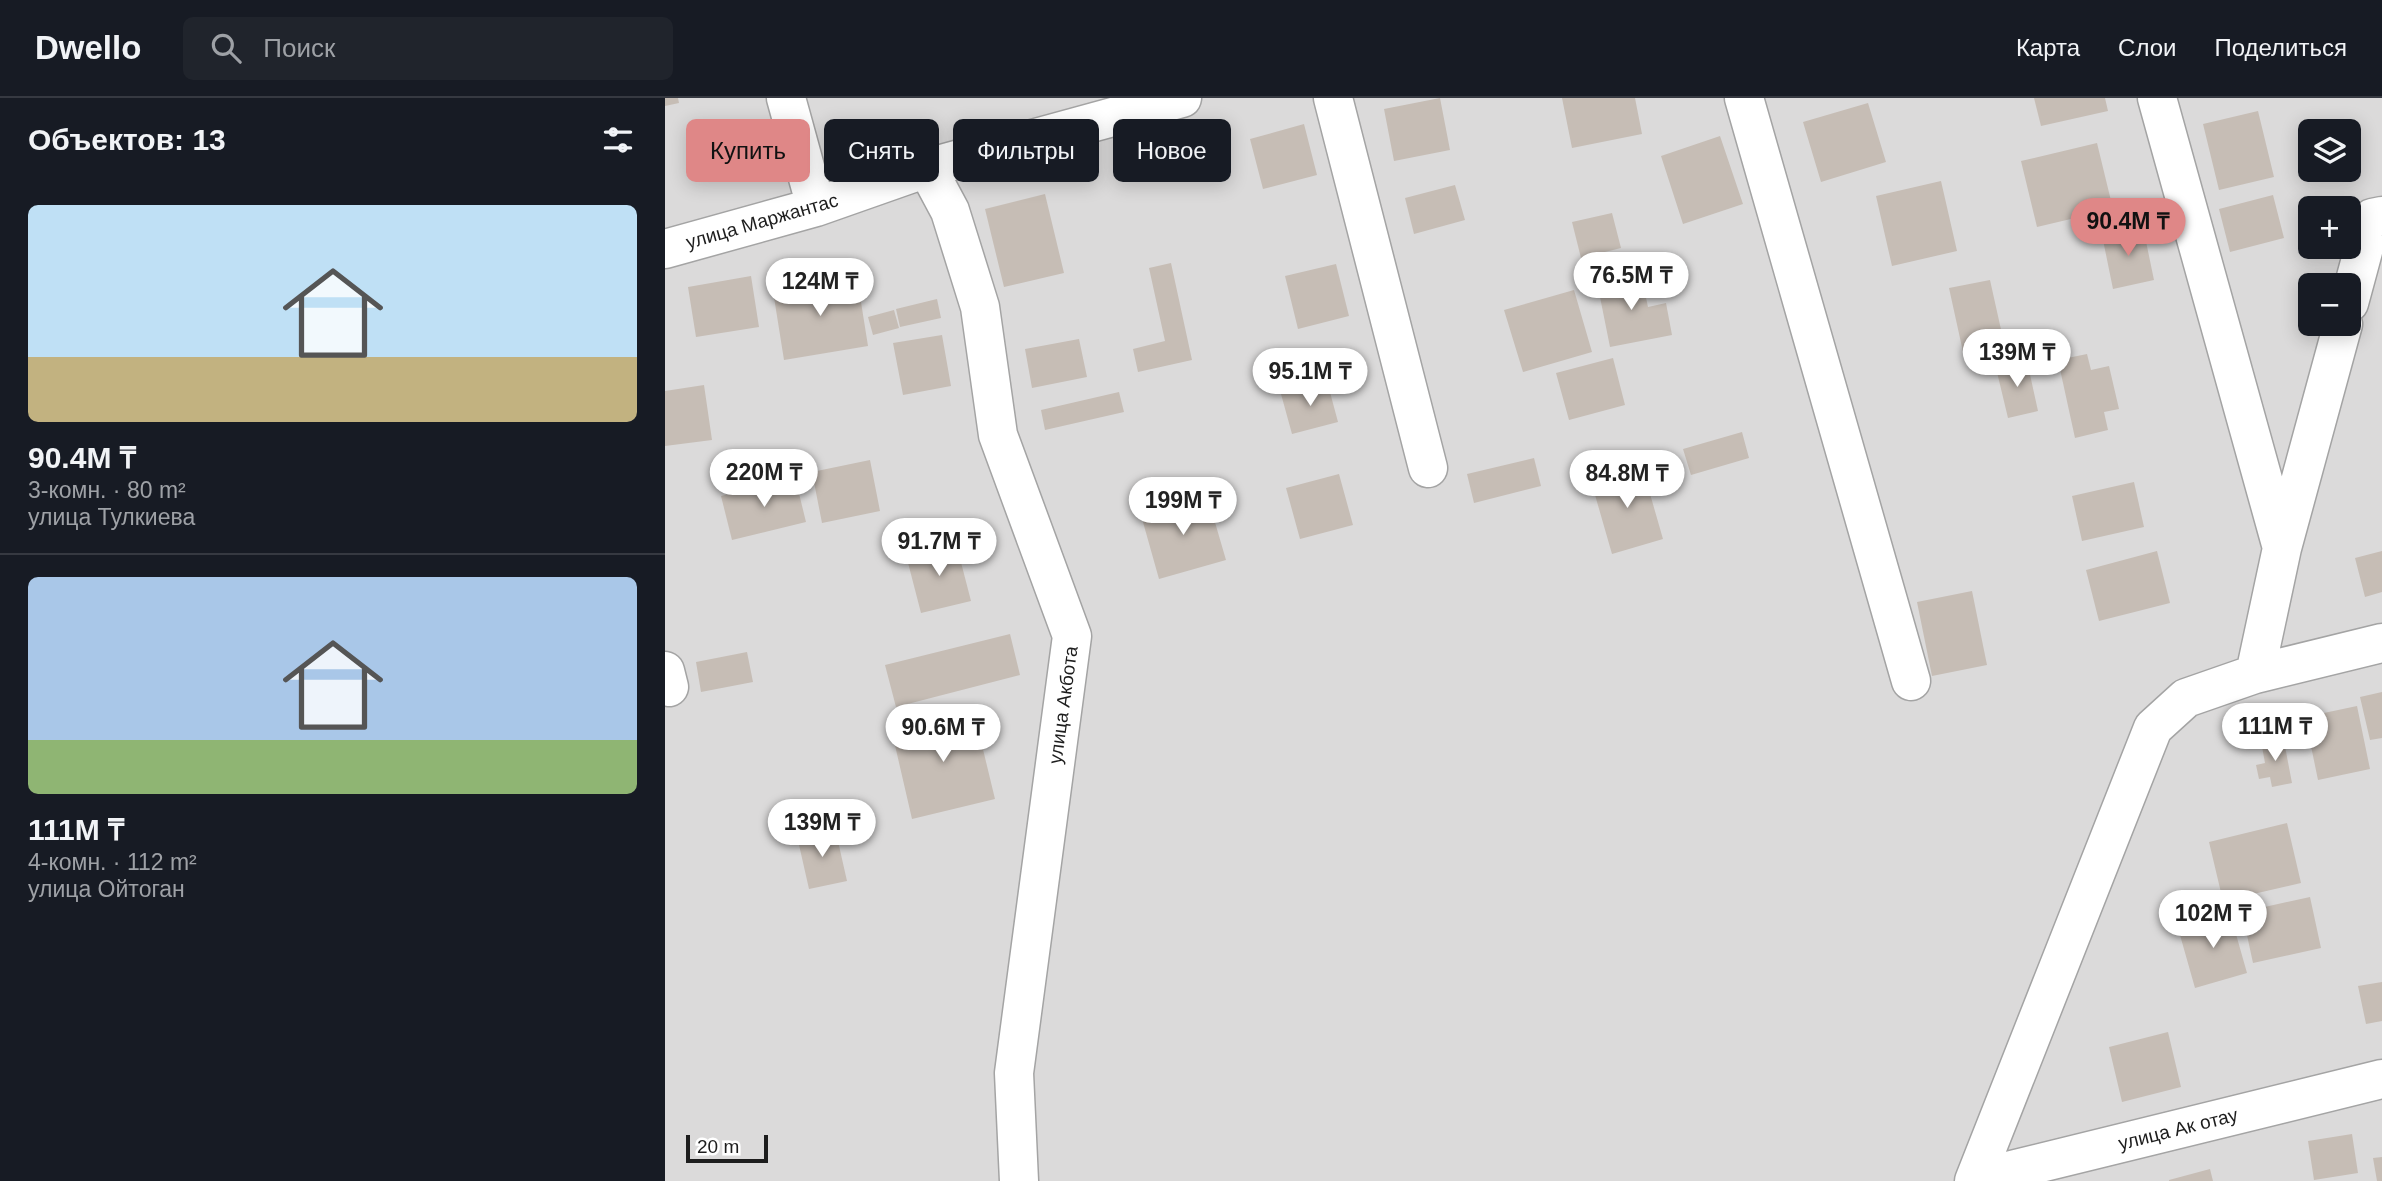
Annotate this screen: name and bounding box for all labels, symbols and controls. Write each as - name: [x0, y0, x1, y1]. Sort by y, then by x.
- search box: [183, 17, 673, 80]
- text: Dwello: [35, 29, 141, 66]
- icon: search: [207, 29, 245, 67]
- text: Поиск: [263, 33, 335, 63]
- text: Карта: [2016, 34, 2080, 61]
- text: Слои: [2118, 34, 2176, 61]
- text: Поделиться: [2214, 34, 2347, 61]
- chip: Купить: [686, 119, 810, 182]
- chip: Снять: [824, 119, 939, 182]
- chip: Фильтры: [953, 119, 1099, 182]
- chip: Новое: [1113, 119, 1231, 182]
- map controls: [2298, 119, 2361, 336]
- button: layers: [2298, 119, 2361, 182]
- icon: filters: [599, 121, 637, 159]
- text: Объектов: 13: [28, 123, 226, 156]
- street label: улица Маржантас: [684, 189, 840, 253]
- button: +: [2298, 196, 2361, 259]
- pin: 90.4M ₸: [2063, 198, 2193, 258]
- text: 90.4M ₸: [2087, 208, 2169, 234]
- icon: home: [270, 250, 396, 376]
- pin: 76.5M ₸: [1566, 252, 1696, 312]
- pin: 124M ₸: [763, 258, 877, 318]
- text: 76.5M ₸: [1590, 262, 1672, 288]
- text: 124M ₸: [782, 268, 858, 294]
- button: −: [2298, 273, 2361, 336]
- pin: 139M ₸: [1960, 330, 2074, 389]
- text: 139M ₸: [1979, 339, 2055, 365]
- pin: 95.1M ₸: [1245, 348, 1375, 408]
- text: 95.1M ₸: [1269, 358, 1351, 384]
- text: 90.4M ₸: [28, 441, 136, 474]
- pin: 220M ₸: [707, 450, 821, 509]
- pin: 84.8M ₸: [1562, 450, 1692, 510]
- text: 220M ₸: [726, 459, 802, 485]
- text: 84.8M ₸: [1586, 460, 1668, 486]
- text: 3-комн. · 80 m²: [28, 477, 186, 503]
- pin: 199M ₸: [1126, 478, 1240, 537]
- text: 199M ₸: [1145, 487, 1221, 513]
- text: улица Тулкиева: [28, 504, 195, 530]
- pin: 91.7M ₸: [874, 518, 1004, 578]
- text: 91.7M ₸: [898, 528, 980, 554]
- icon: home: [270, 622, 396, 748]
- street label: улица Акбота: [1044, 644, 1082, 765]
- pin: 90.6M ₸: [878, 704, 1008, 764]
- pin: 111M ₸: [2218, 704, 2332, 763]
- text: 111M ₸: [2238, 713, 2312, 739]
- text: 90.6M ₸: [902, 714, 984, 740]
- pin: 139M ₸: [765, 800, 879, 859]
- text: 139M ₸: [784, 809, 860, 835]
- text: 111M ₸: [28, 813, 124, 846]
- text: 4-комн. · 112 m²: [28, 849, 197, 875]
- text: улица Ойтоган: [28, 876, 185, 902]
- pin: 102M ₸: [2156, 890, 2270, 950]
- text: 102M ₸: [2175, 900, 2251, 926]
- street label: улица Ак отау: [2116, 1104, 2240, 1154]
- scale bar: [686, 1132, 768, 1164]
- text: 20 m: [697, 1136, 739, 1157]

